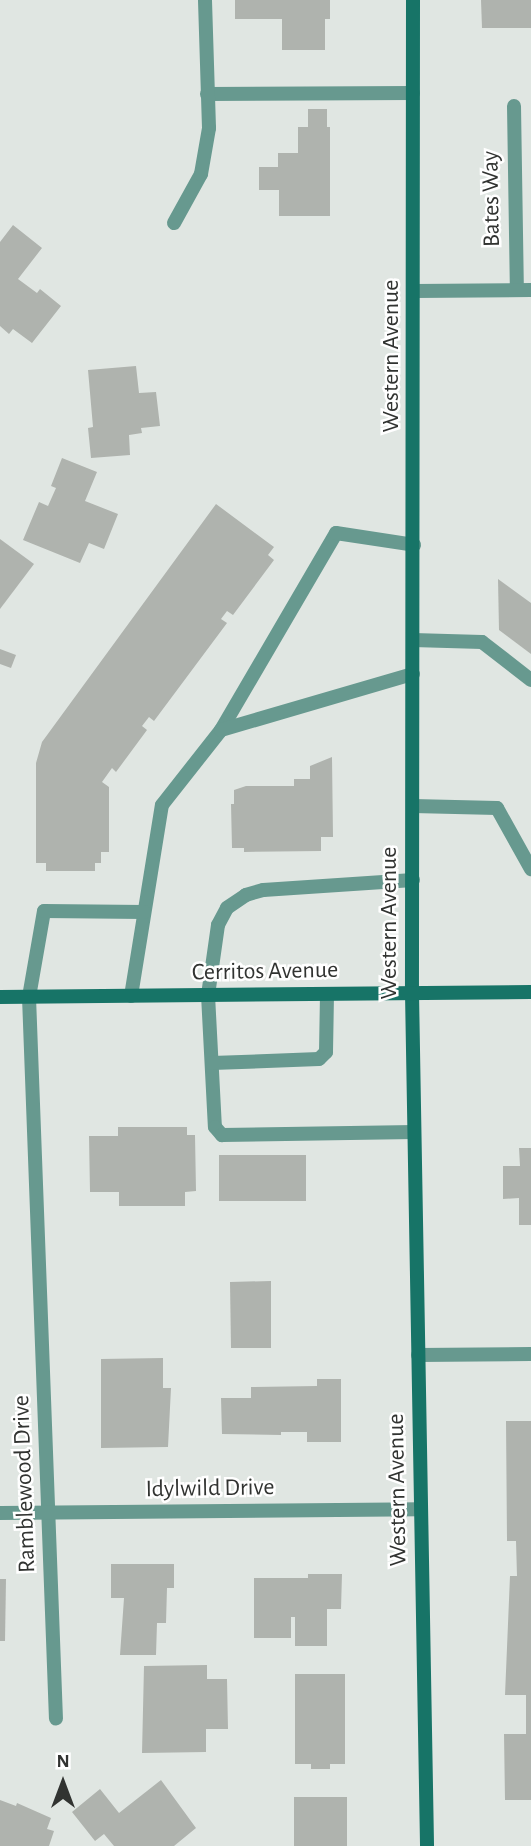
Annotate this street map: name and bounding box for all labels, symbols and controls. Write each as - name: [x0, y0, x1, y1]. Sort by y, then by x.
- street label: Bates Way: [477, 151, 507, 247]
- street label: Western Avenue: [378, 280, 406, 432]
- street label: Western Avenue: [376, 847, 404, 999]
- street label: Cerritos Avenue: [192, 956, 338, 988]
- street label: Ramblewood Drive: [8, 1395, 42, 1573]
- street label: Western Avenue: [382, 1413, 414, 1567]
- street label: Idylwild Drive: [145, 1473, 275, 1505]
- north arrow: [28, 1748, 98, 1818]
- text: N: [56, 1752, 70, 1771]

